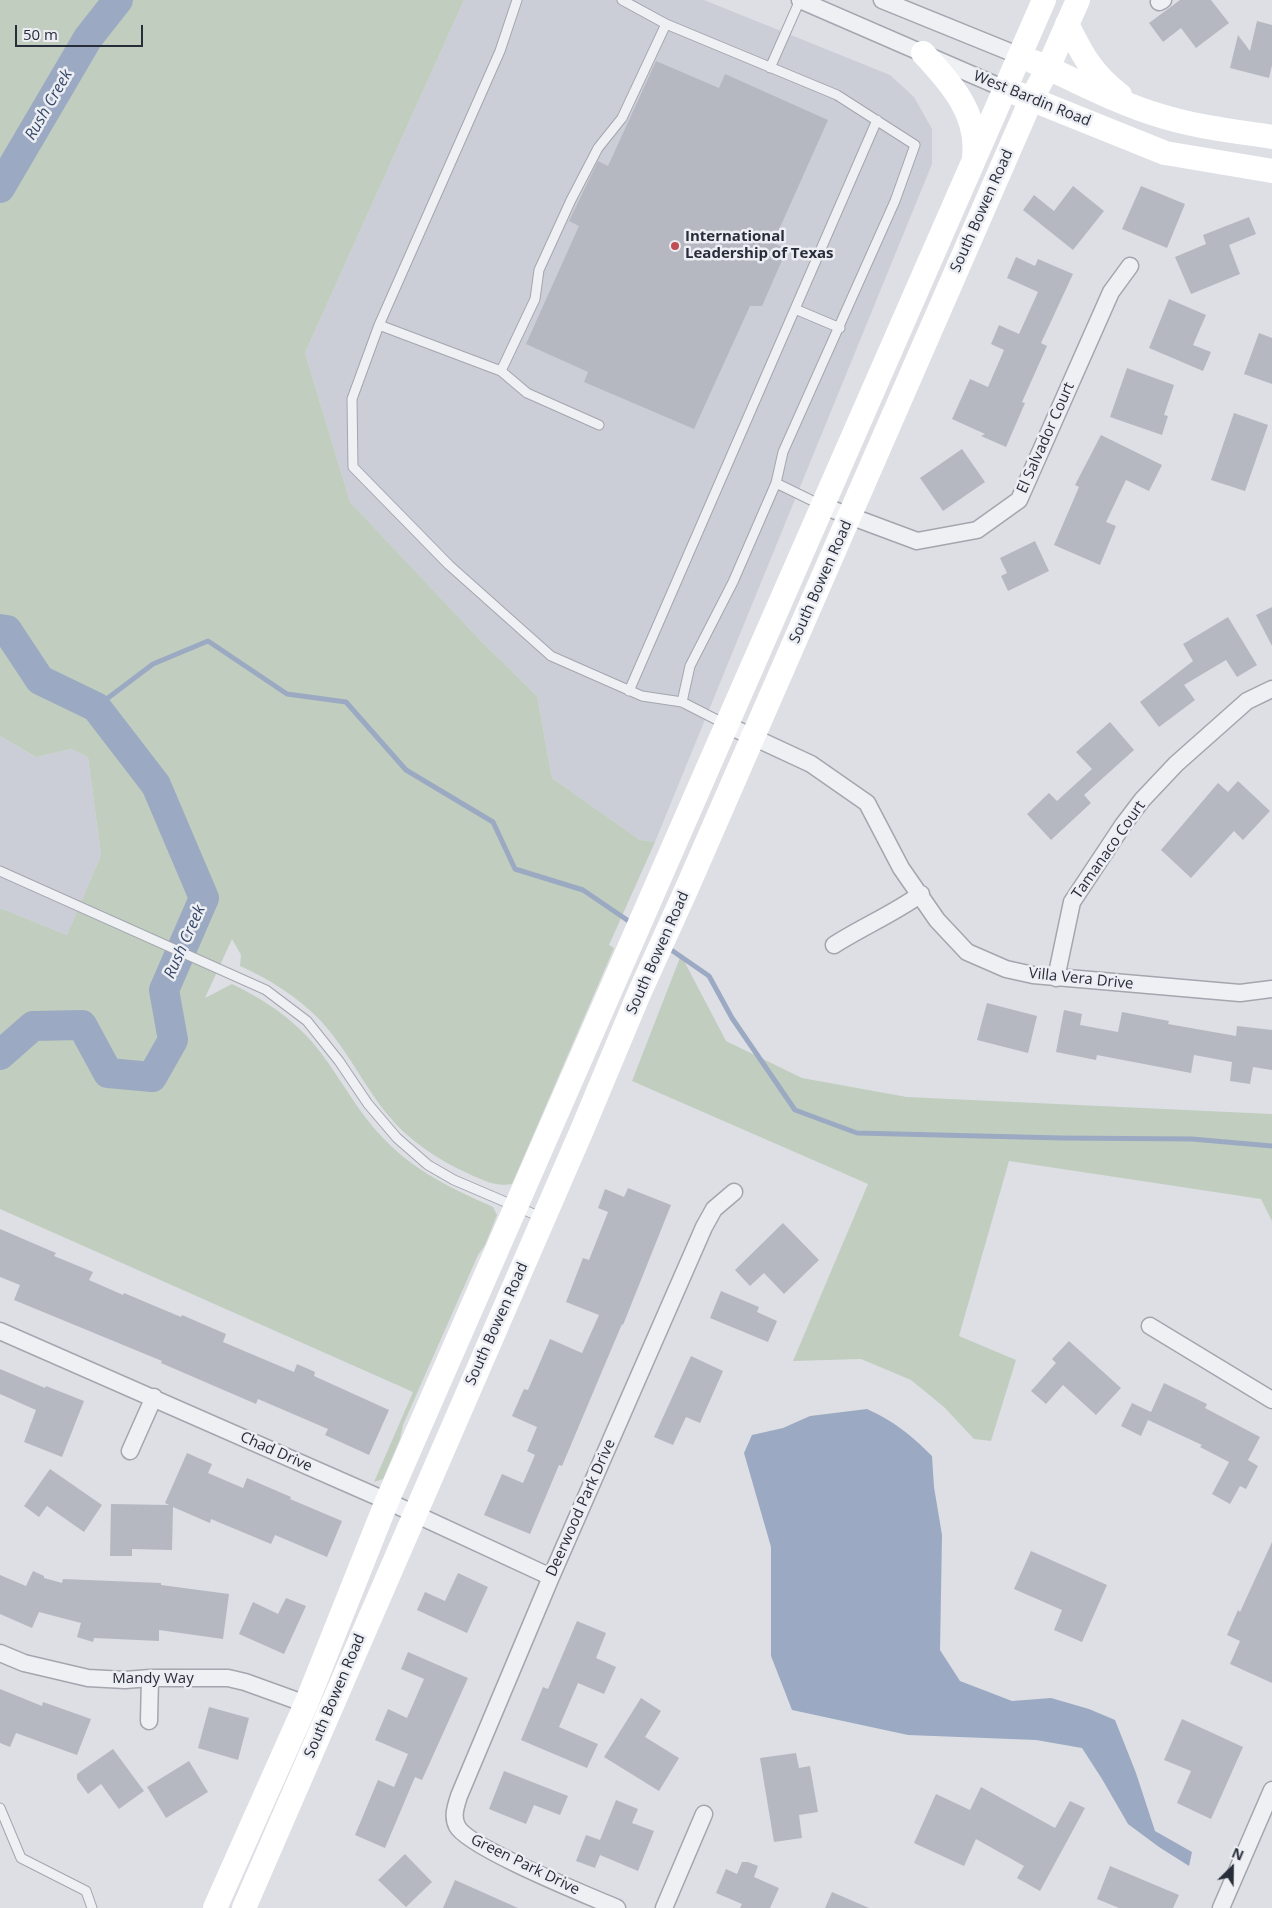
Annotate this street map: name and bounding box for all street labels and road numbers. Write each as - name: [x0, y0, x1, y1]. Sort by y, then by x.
- street label: West Bardin Road: [971, 67, 1093, 131]
- street label: South Bowen Road: [947, 147, 1017, 275]
- street label: El Salvador Court: [1013, 380, 1079, 496]
- street label: South Bowen Road: [786, 518, 856, 646]
- street label: Tamanaco Court: [1068, 797, 1150, 903]
- street label: South Bowen Road: [623, 889, 693, 1017]
- street label: Villa Vera Drive: [1028, 965, 1134, 993]
- street label: South Bowen Road: [462, 1260, 532, 1388]
- street label: Chad Drive: [237, 1428, 315, 1476]
- street label: Deerwood Park Drive: [543, 1436, 619, 1580]
- street label: South Bowen Road: [301, 1631, 369, 1761]
- street label: Mandy Way: [112, 1670, 194, 1688]
- street label: Green Park Drive: [468, 1831, 582, 1899]

